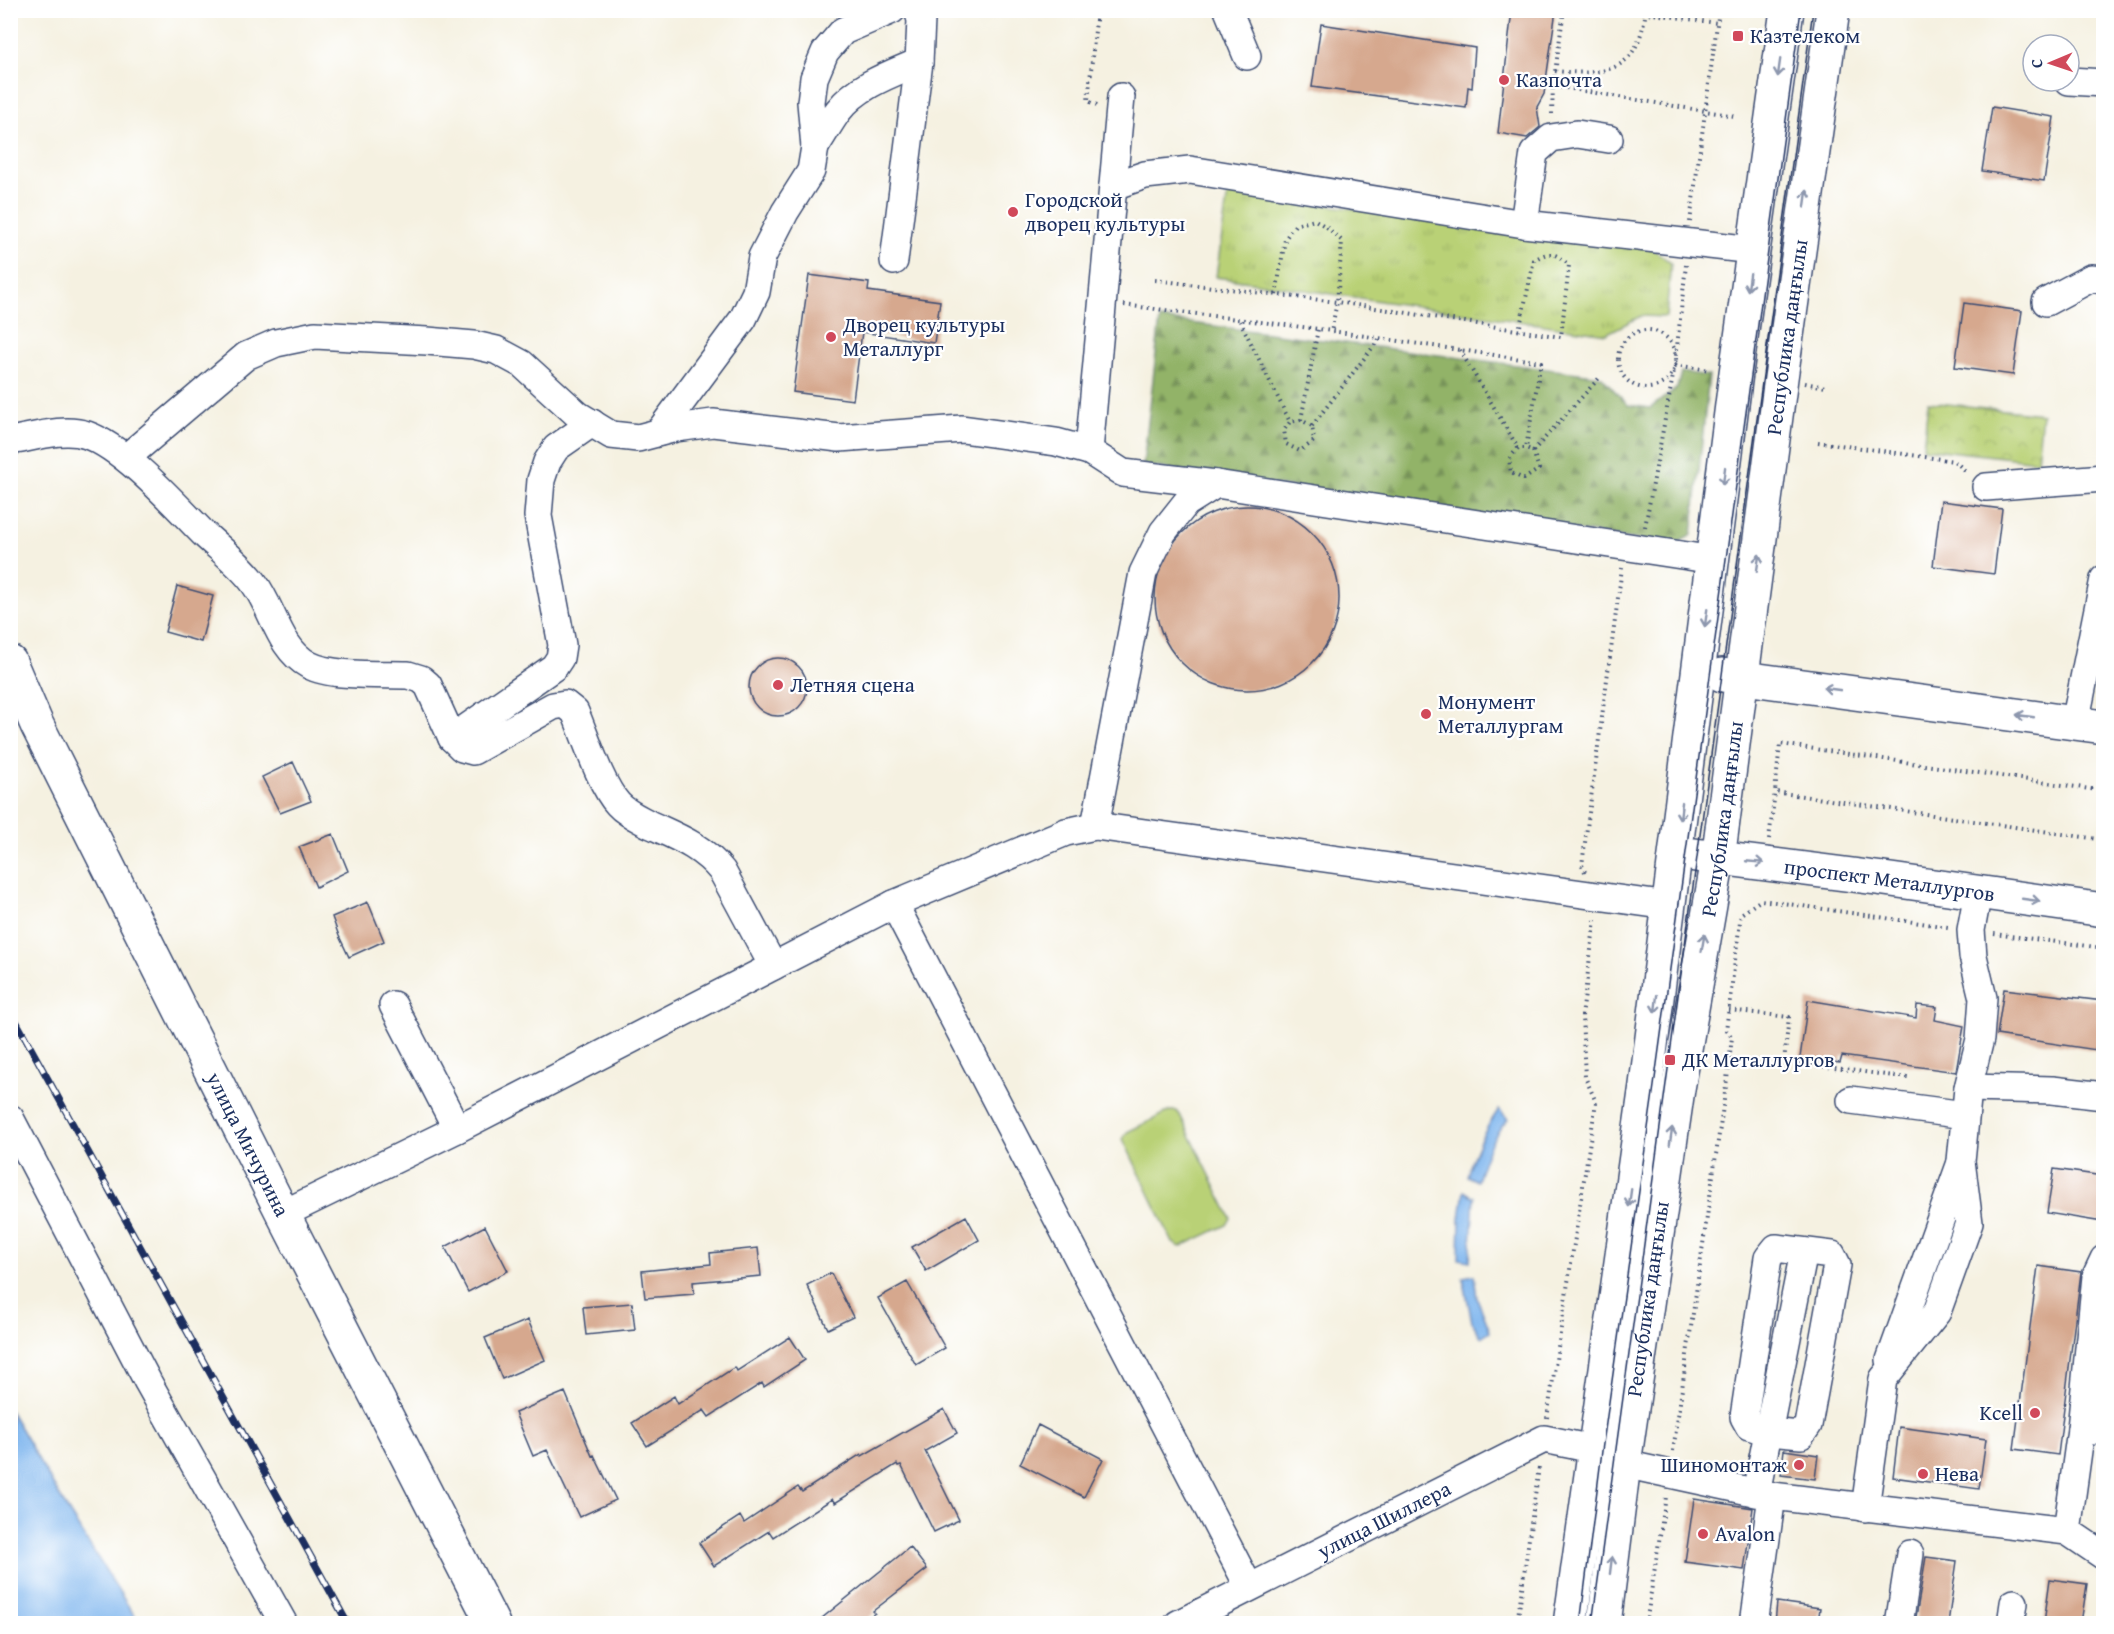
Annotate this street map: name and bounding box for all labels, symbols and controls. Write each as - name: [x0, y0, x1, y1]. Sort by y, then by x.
- place label: Казтелеком: [1750, 20, 1860, 51]
- marker: Казтелеком: [1731, 29, 1745, 43]
- north arrow: [2021, 33, 2081, 93]
- one-way arrow: [1773, 58, 1784, 78]
- text: С: [2024, 59, 2048, 68]
- place label: Казпочта: [1516, 64, 1602, 95]
- marker: Казпочта: [1497, 73, 1511, 87]
- place label: Городской дворец культуры: [1025, 184, 1185, 239]
- one-way arrow: [1801, 189, 1812, 209]
- marker: Городской дворец культуры: [1006, 205, 1020, 219]
- street label: Республика даңғылы: [1758, 237, 1815, 437]
- one-way arrow: [1743, 272, 1754, 292]
- place label: Дворец культуры Металлург: [842, 309, 1005, 364]
- marker: Дворец культуры Металлург: [824, 330, 838, 344]
- one-way arrow: [1718, 465, 1729, 485]
- one-way arrow: [1753, 554, 1764, 574]
- one-way arrow: [1701, 607, 1712, 627]
- place label: Летняя сцена: [790, 669, 915, 700]
- marker: Летняя сцена: [771, 678, 785, 692]
- one-way arrow: [1822, 683, 1842, 694]
- place label: Монумент Металлургам: [1438, 686, 1564, 741]
- marker: Монумент Металлургам: [1419, 707, 1433, 721]
- one-way arrow: [2015, 710, 2035, 721]
- street label: Республика даңғылы: [1692, 719, 1751, 919]
- one-way arrow: [1676, 801, 1687, 820]
- street label: проспект Металлургов: [1782, 850, 1997, 909]
- one-way arrow: [1744, 857, 1764, 868]
- one-way arrow: [2021, 894, 2041, 905]
- one-way arrow: [1698, 934, 1709, 954]
- one-way arrow: [1651, 994, 1662, 1014]
- place label: ДК Металлургов: [1681, 1044, 1834, 1075]
- marker: ДК Металлургов: [1663, 1053, 1677, 1067]
- street label: улица Мичурина: [199, 1066, 298, 1222]
- one-way arrow: [1666, 1126, 1677, 1146]
- one-way arrow: [1624, 1187, 1635, 1207]
- street label: Республика даңғылы: [1618, 1199, 1677, 1399]
- place label: Kcell: [1980, 1397, 2023, 1428]
- marker: Kcell: [2028, 1406, 2042, 1420]
- place label: Шиномонтаж: [1661, 1449, 1788, 1480]
- marker: Шиномонтаж: [1792, 1458, 1806, 1472]
- place label: Нева: [1935, 1458, 1979, 1489]
- marker: Нева: [1916, 1467, 1930, 1481]
- street label: улица Шиллера: [1311, 1473, 1456, 1567]
- place label: Avalon: [1715, 1518, 1775, 1549]
- marker: Avalon: [1696, 1527, 1710, 1541]
- one-way arrow: [1606, 1556, 1617, 1576]

